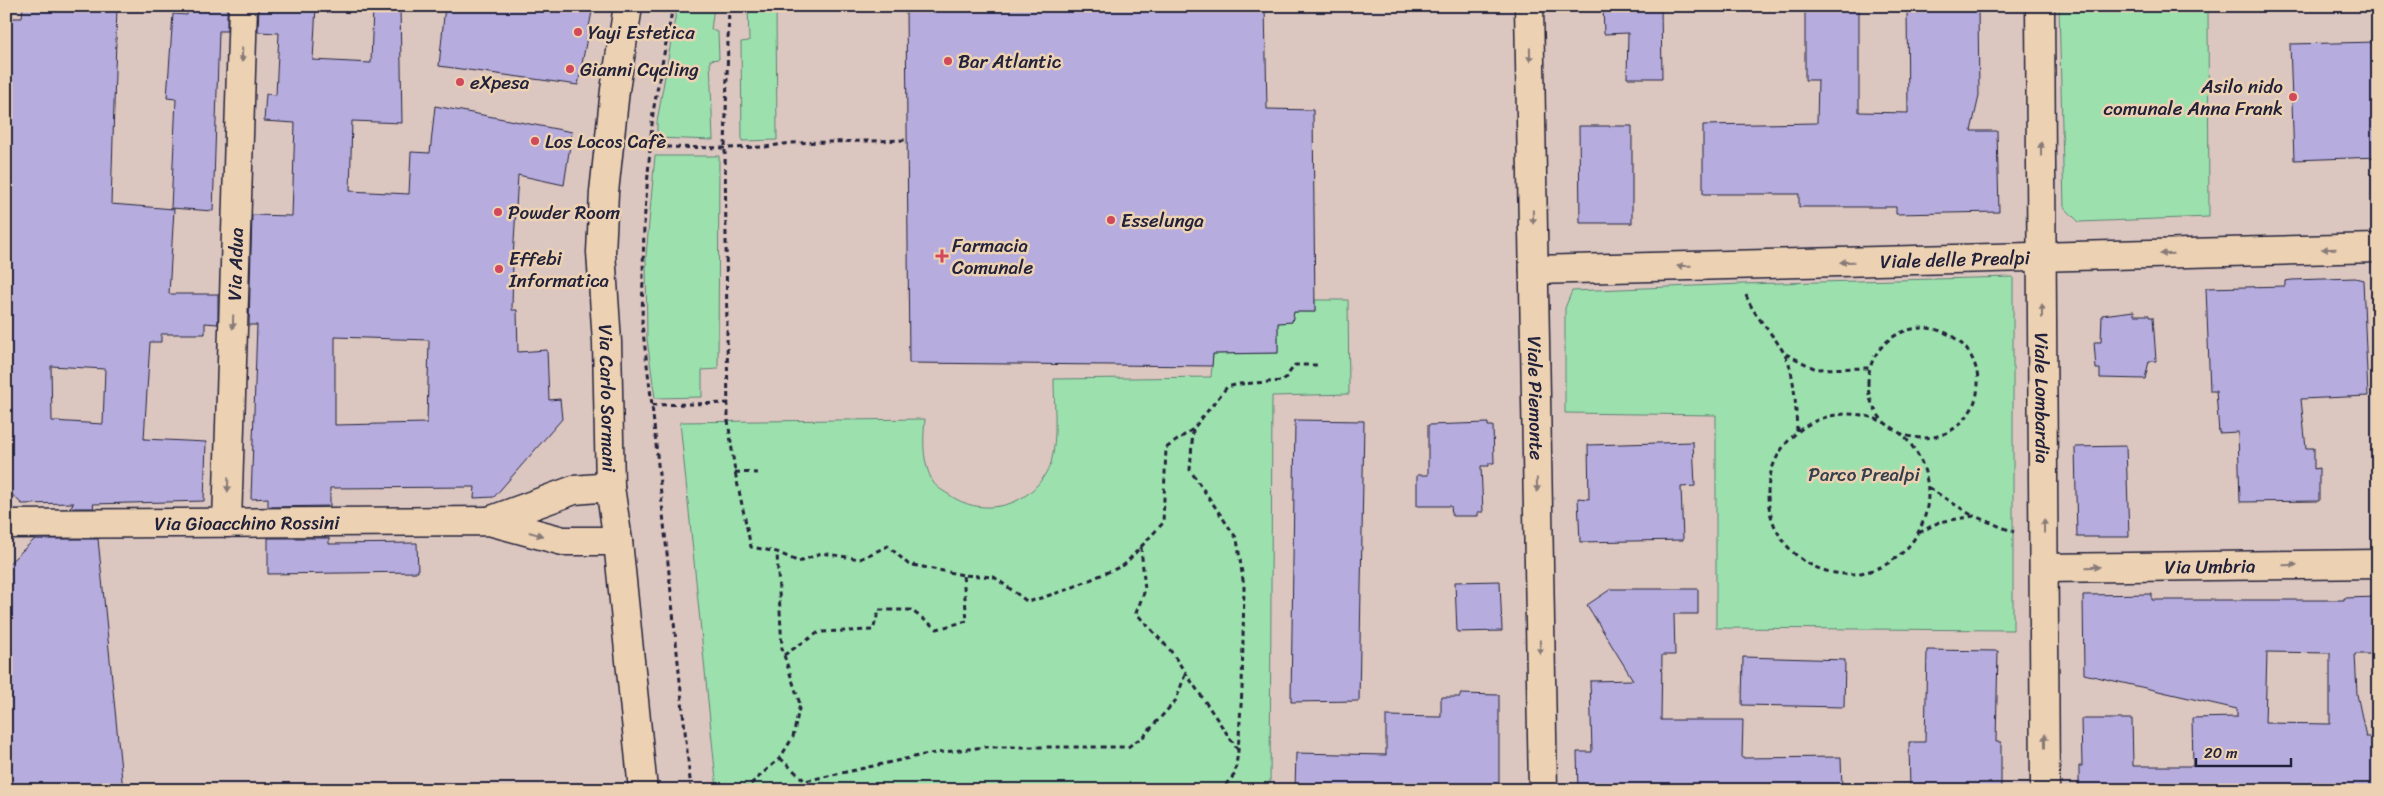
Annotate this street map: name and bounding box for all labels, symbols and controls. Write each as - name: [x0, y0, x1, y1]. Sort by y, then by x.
- place label: Yayi Estetica: [588, 16, 695, 49]
- marker: Yayi Estetica: [572, 26, 584, 38]
- place label: Bar Atlantic: [958, 45, 1062, 78]
- one-way arrow: [237, 47, 245, 63]
- one-way arrow: [1526, 47, 1534, 63]
- place label: Gianni Cycling: [580, 53, 699, 86]
- marker: Bar Atlantic: [942, 55, 954, 67]
- marker: Gianni Cycling: [564, 63, 576, 75]
- place label: eXpesa: [470, 66, 530, 99]
- place label: Asilo nido comunale Anna Frank: [2104, 70, 2283, 125]
- marker: eXpesa: [454, 76, 466, 88]
- marker: Asilo nido comunale Anna Frank: [2287, 91, 2299, 103]
- place label: Los Locos Cafè: [545, 125, 666, 158]
- marker: Los Locos Cafè: [529, 135, 541, 147]
- one-way arrow: [2037, 140, 2045, 156]
- place label: Powder Room: [508, 196, 620, 229]
- place label: Esselunga: [1121, 204, 1204, 237]
- marker: Powder Room: [492, 206, 504, 218]
- one-way arrow: [1529, 210, 1537, 226]
- marker: Esselunga: [1105, 214, 1117, 226]
- street label: Via Adua: [218, 227, 253, 301]
- place label: Farmacia Comunale: [952, 229, 1033, 284]
- street label: Viale delle Prealpi: [1880, 241, 2031, 278]
- place label: Effebi Informatica: [508, 242, 610, 297]
- one-way arrow: [2321, 246, 2337, 254]
- marker: Farmacia Comunale: [936, 250, 948, 262]
- one-way arrow: [2158, 250, 2174, 258]
- one-way arrow: [1838, 258, 1854, 266]
- one-way arrow: [1676, 262, 1692, 270]
- marker: Effebi Informatica: [493, 263, 505, 275]
- one-way arrow: [2038, 303, 2046, 319]
- one-way arrow: [229, 315, 237, 331]
- street label: Via Carlo Sormani: [589, 323, 626, 473]
- street label: Viale Lombardia: [2025, 332, 2059, 464]
- street label: Viale Piemonte: [1518, 336, 1553, 461]
- park label: Parco Prealpi: [1808, 458, 1920, 491]
- one-way arrow: [224, 477, 232, 493]
- one-way arrow: [1533, 477, 1541, 493]
- street label: Via Gioacchino Rossini: [154, 506, 340, 540]
- one-way arrow: [2040, 518, 2048, 534]
- one-way arrow: [529, 530, 544, 538]
- street label: Via Umbria: [2164, 549, 2256, 584]
- one-way arrow: [2282, 561, 2298, 569]
- one-way arrow: [2085, 563, 2101, 571]
- one-way arrow: [1536, 640, 1544, 656]
- one-way arrow: [2041, 733, 2049, 749]
- scale bar: [2196, 736, 2292, 768]
- text: 20 m: [2204, 740, 2238, 766]

